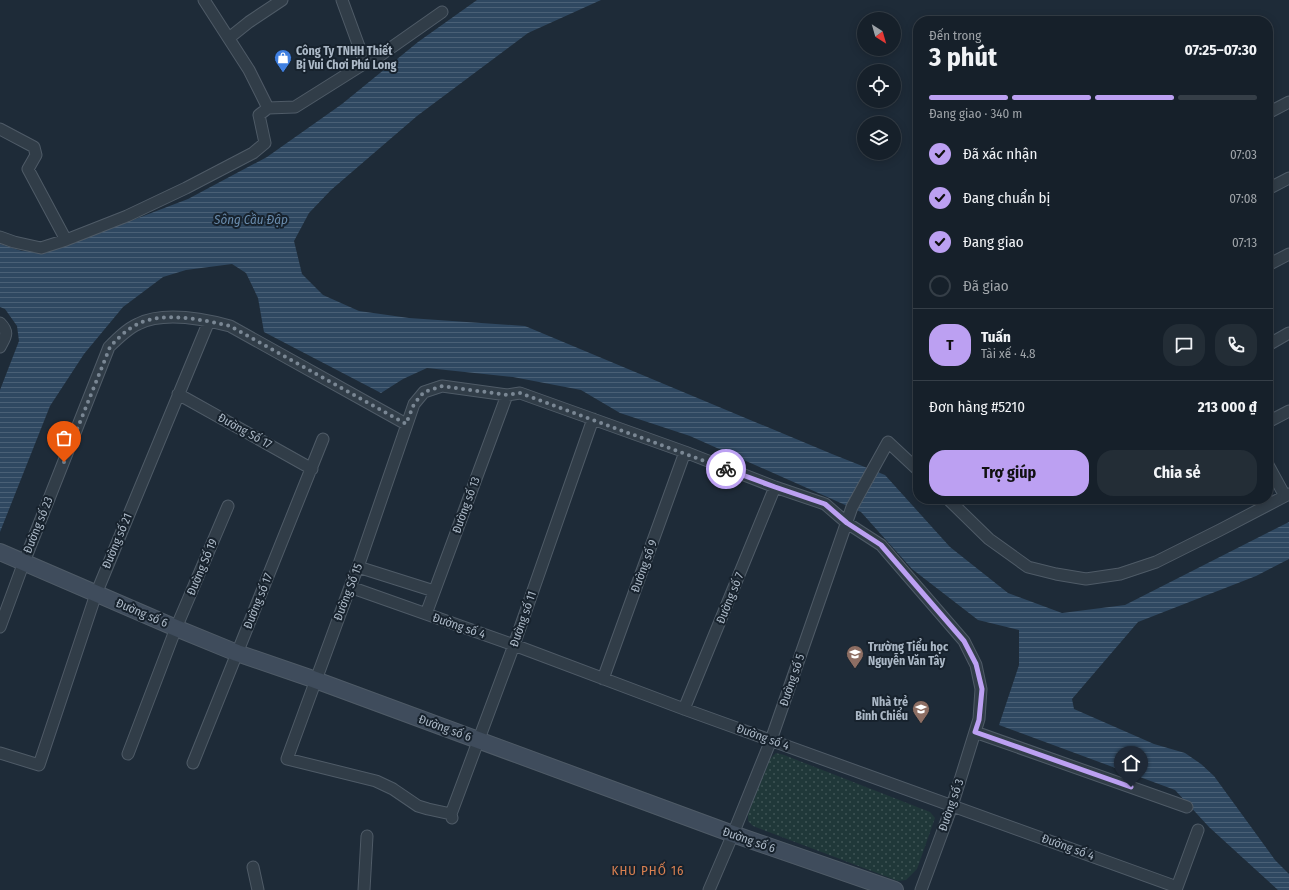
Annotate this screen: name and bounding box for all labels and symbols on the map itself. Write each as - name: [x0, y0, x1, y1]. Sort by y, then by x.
- north arrow: [857, 12, 901, 56]
- place label: Công Ty TNHH Thiết Bị Vui Chơi Phú Long: [296, 42, 397, 72]
- shop icon: Công Ty TNHH Thiết Bị Vui Chơi Phú Long: [273, 48, 293, 73]
- water label: Sông Cầu Đập: [213, 212, 288, 227]
- street label: Đường Số 17: [216, 410, 275, 452]
- pin: [47, 421, 81, 462]
- courier: [706, 449, 746, 489]
- street label: Đường số 13: [448, 474, 483, 535]
- street label: Đường số 23: [19, 494, 56, 555]
- street label: Đường số 21: [98, 511, 135, 571]
- street label: Đường Số 19: [183, 536, 220, 598]
- street label: Đường số 9: [627, 537, 660, 594]
- street label: Đường Số 15: [330, 561, 365, 623]
- street label: Đường số 7: [712, 570, 747, 626]
- street label: Đường số 17: [240, 571, 276, 631]
- street label: Đường số 11: [506, 589, 539, 649]
- street label: Đường số 6: [114, 595, 170, 630]
- street label: Đường số 4: [431, 610, 488, 642]
- place label: Trường Tiểu học Nguyễn Văn Tây: [868, 638, 949, 668]
- school or university icon: Trường Tiểu học Nguyễn Văn Tây: [845, 644, 865, 669]
- street label: Đường số 5: [776, 651, 808, 708]
- place label: Nhà trẻ Bình Chiểu: [855, 695, 908, 723]
- school or university icon: Nhà trẻ Bình Chiểu: [911, 699, 931, 724]
- street label: Đường số 6: [417, 711, 474, 744]
- street label: Đường số 4: [735, 720, 792, 753]
- pin: [1114, 746, 1148, 787]
- street label: Đường số 3: [935, 777, 966, 833]
- street label: Đường số 6: [721, 823, 778, 856]
- street label: Đường số 4: [1040, 830, 1097, 863]
- district label: KHU PHỐ 16: [612, 861, 684, 878]

